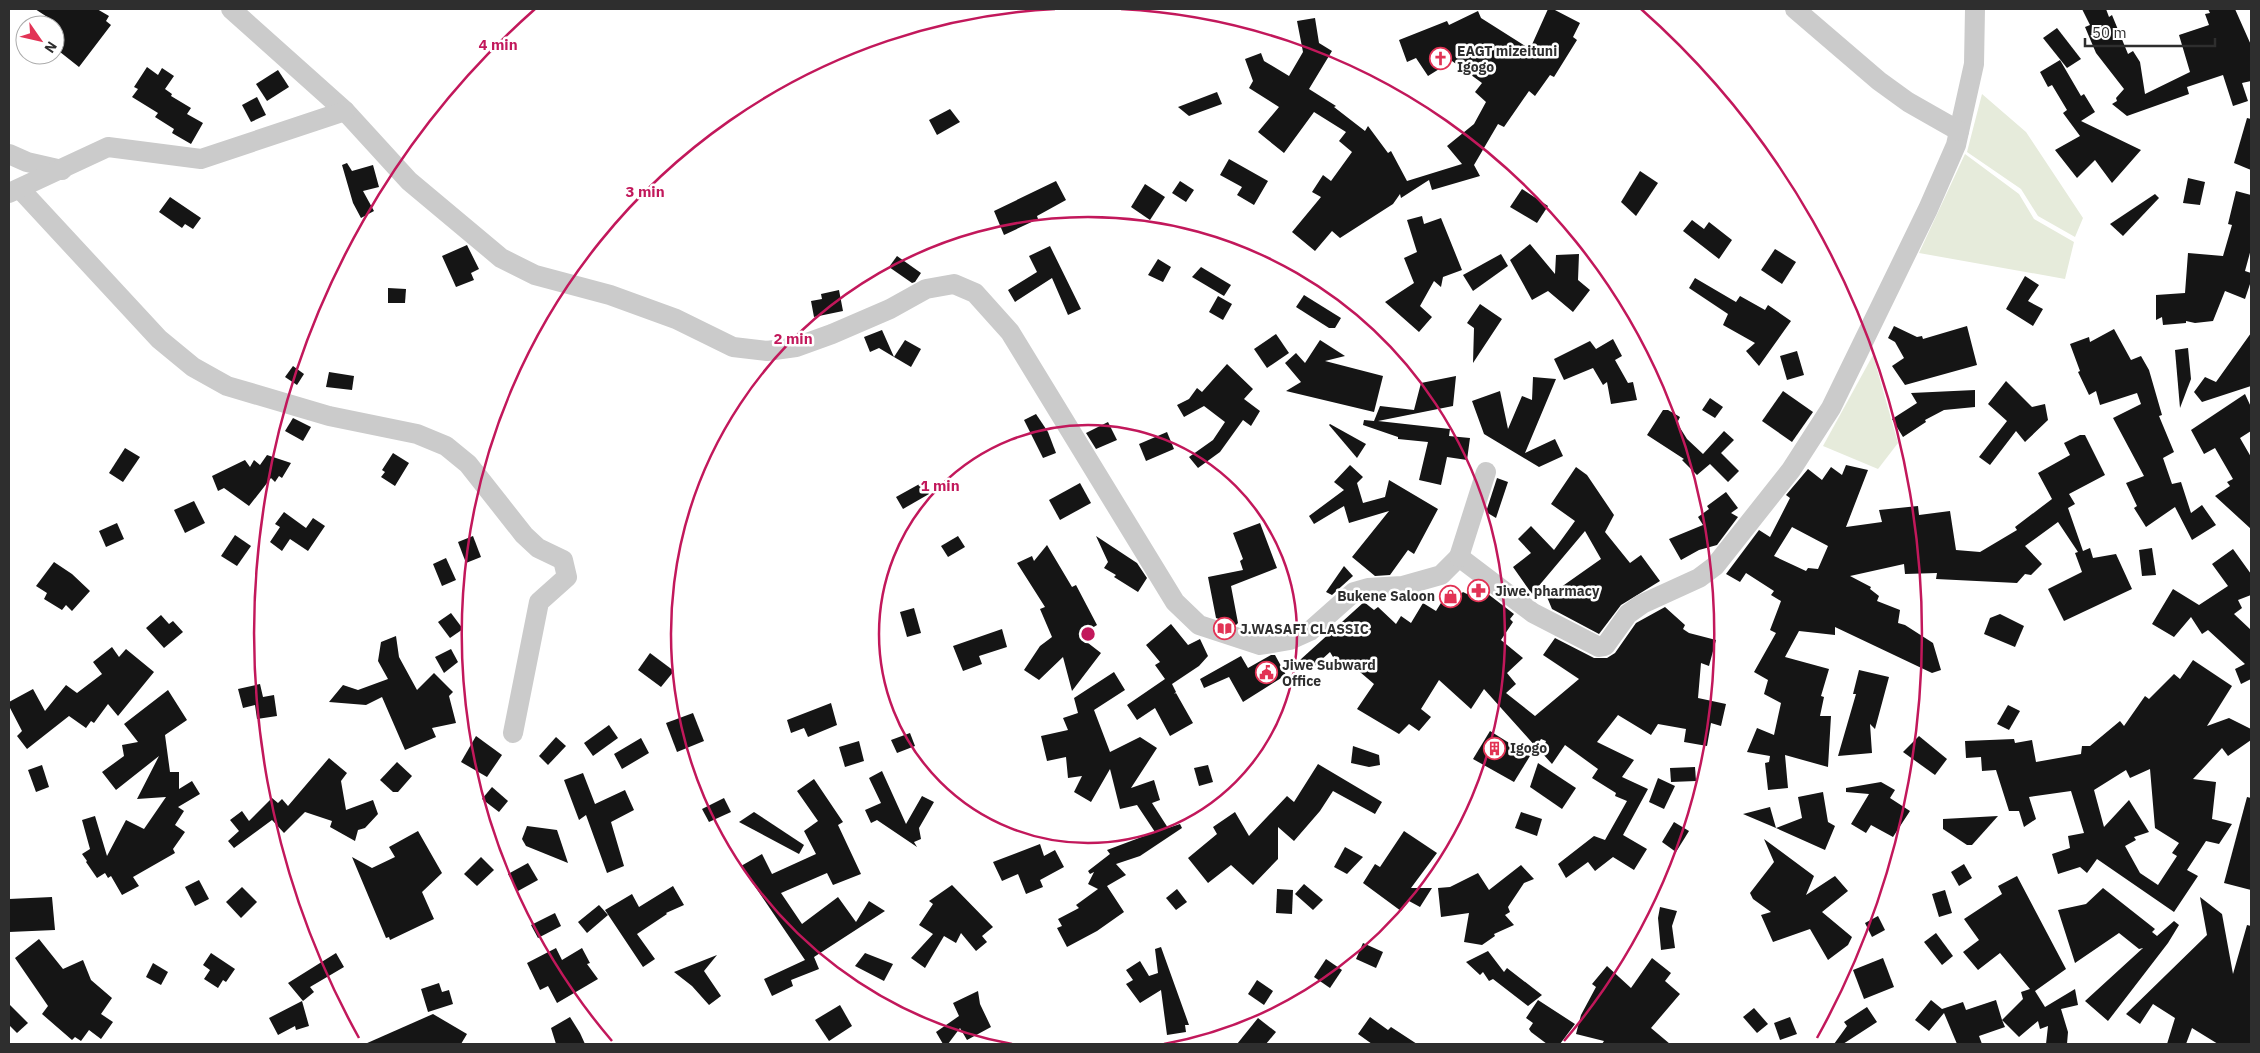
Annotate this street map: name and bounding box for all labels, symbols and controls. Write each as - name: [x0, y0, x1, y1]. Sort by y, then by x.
- north arrow: [15, 15, 65, 65]
- scale bar: [2085, 15, 2215, 47]
- text: 50 m: [2092, 23, 2127, 42]
- text: 4 min: [478, 35, 518, 54]
- text: N: [40, 38, 61, 57]
- place label: EAGT mizeituni Igogo: [1457, 42, 1557, 76]
- church icon: EAGT mizeituni Igogo: [1429, 47, 1453, 71]
- text: 3 min: [625, 182, 665, 201]
- text: 2 min: [773, 329, 813, 348]
- text: 1 min: [920, 476, 960, 495]
- pharmacy icon: Jiwe. pharmacy: [1467, 579, 1491, 603]
- place label: Jiwe. pharmacy: [1495, 582, 1600, 600]
- shop icon: Bukene Saloon: [1439, 584, 1463, 608]
- place label: Bukene Saloon: [1337, 587, 1435, 605]
- library icon: J.WASAFI CLASSIC: [1212, 617, 1236, 641]
- place label: J.WASAFI CLASSIC: [1240, 620, 1369, 638]
- centre of rings: [1079, 625, 1097, 643]
- place label: Jiwe Subward Office: [1282, 656, 1376, 690]
- public building icon: Jiwe Subward Office: [1254, 661, 1278, 685]
- building icon: Igogo: [1482, 736, 1506, 760]
- place label: Igogo: [1510, 739, 1547, 757]

